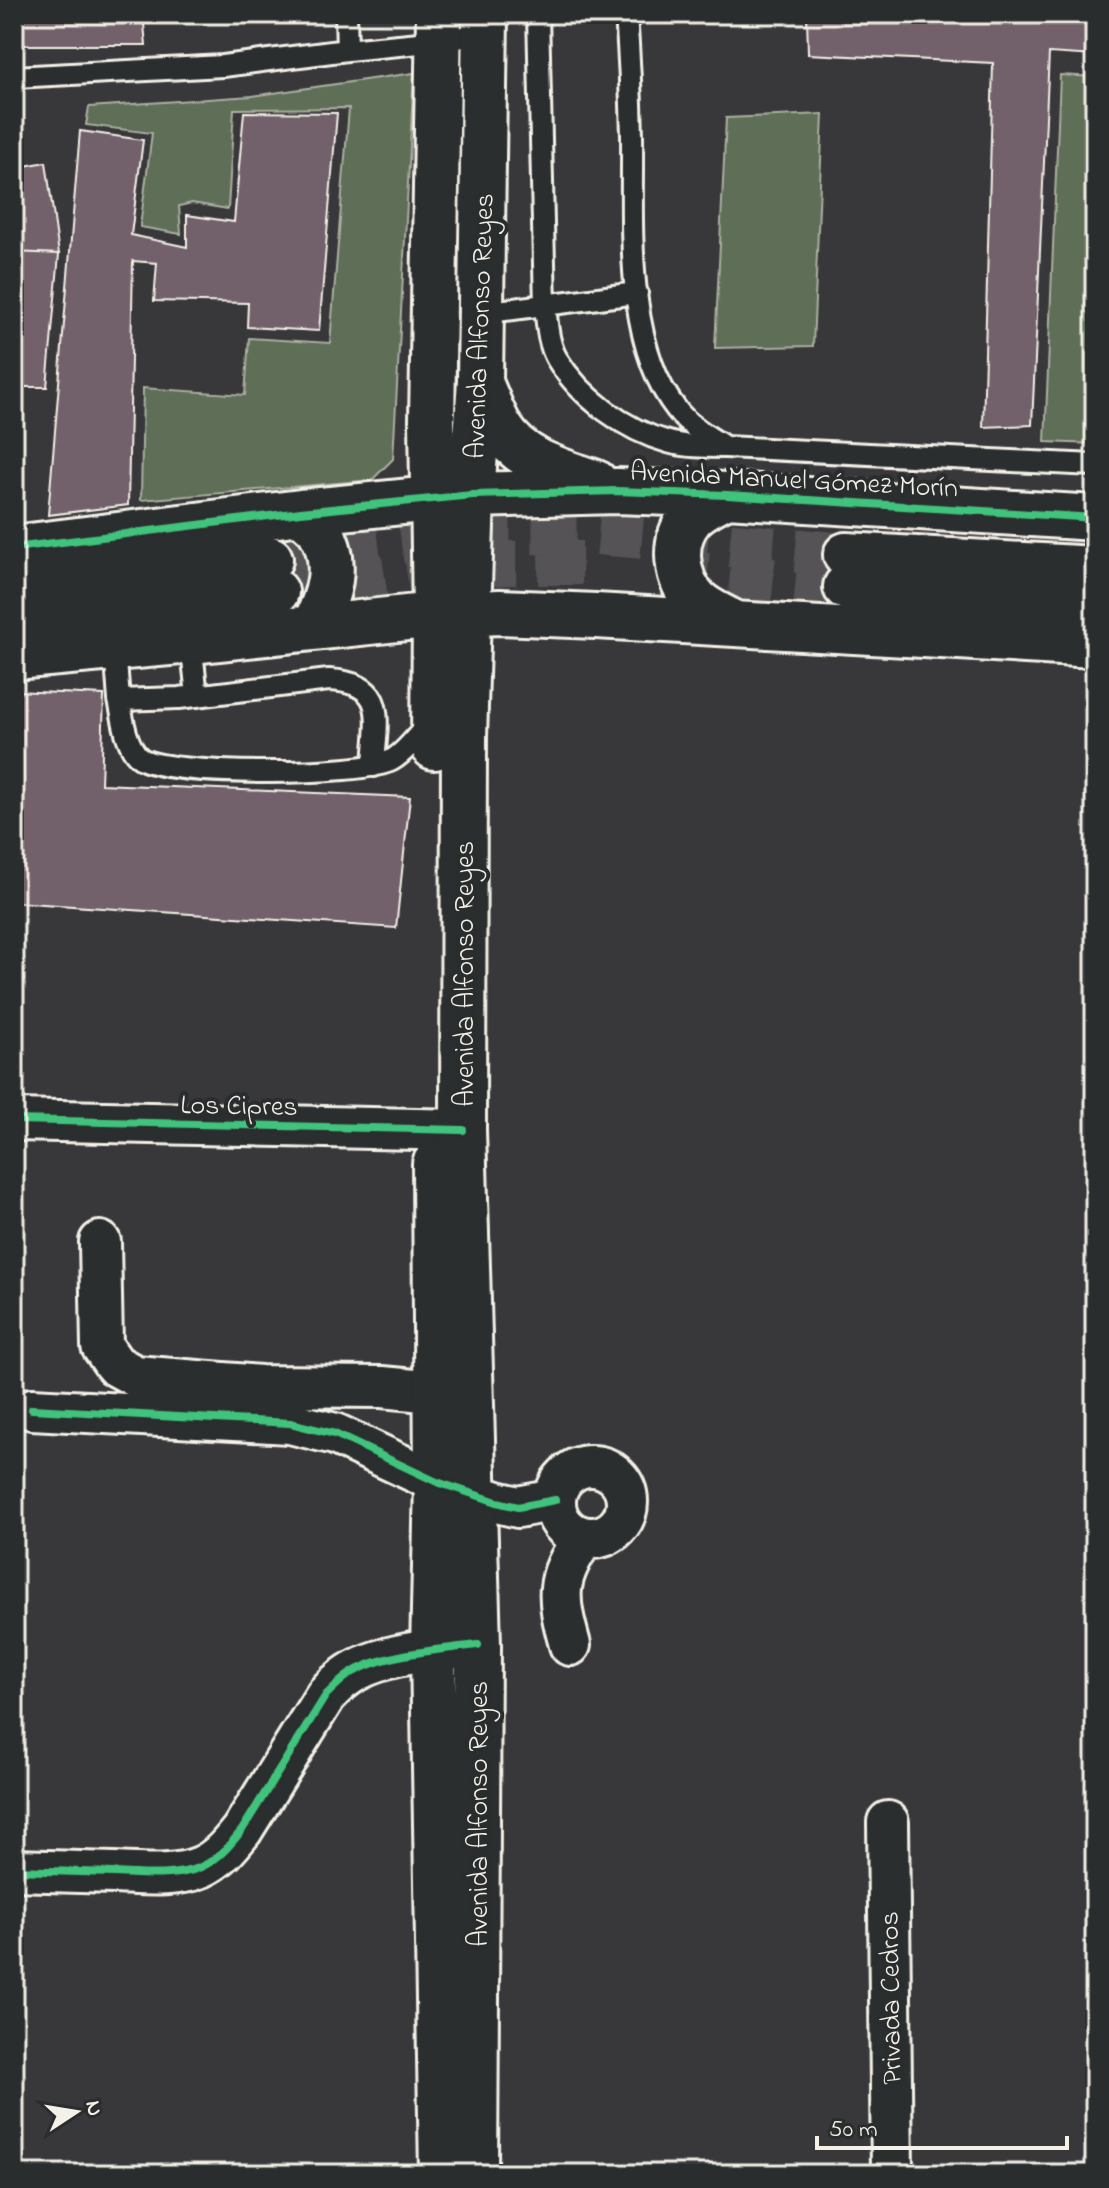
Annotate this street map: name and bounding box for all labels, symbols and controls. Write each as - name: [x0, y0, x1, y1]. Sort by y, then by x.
- street label: Avenida Alfonso Reyes: [456, 192, 507, 460]
- street label: Avenida Manuel Gómez Morín: [629, 452, 959, 511]
- street label: Avenida Alfonso Reyes: [446, 841, 487, 1107]
- street label: Los Cipres: [180, 1086, 298, 1129]
- street label: Avenida Alfonso Reyes: [460, 1681, 501, 1947]
- street label: Privada Cedros: [870, 1911, 915, 2085]
- north arrow: [36, 2072, 116, 2152]
- text: N: [75, 2098, 110, 2119]
- scale bar: [817, 2100, 1067, 2150]
- text: 50 m: [829, 2113, 878, 2148]

